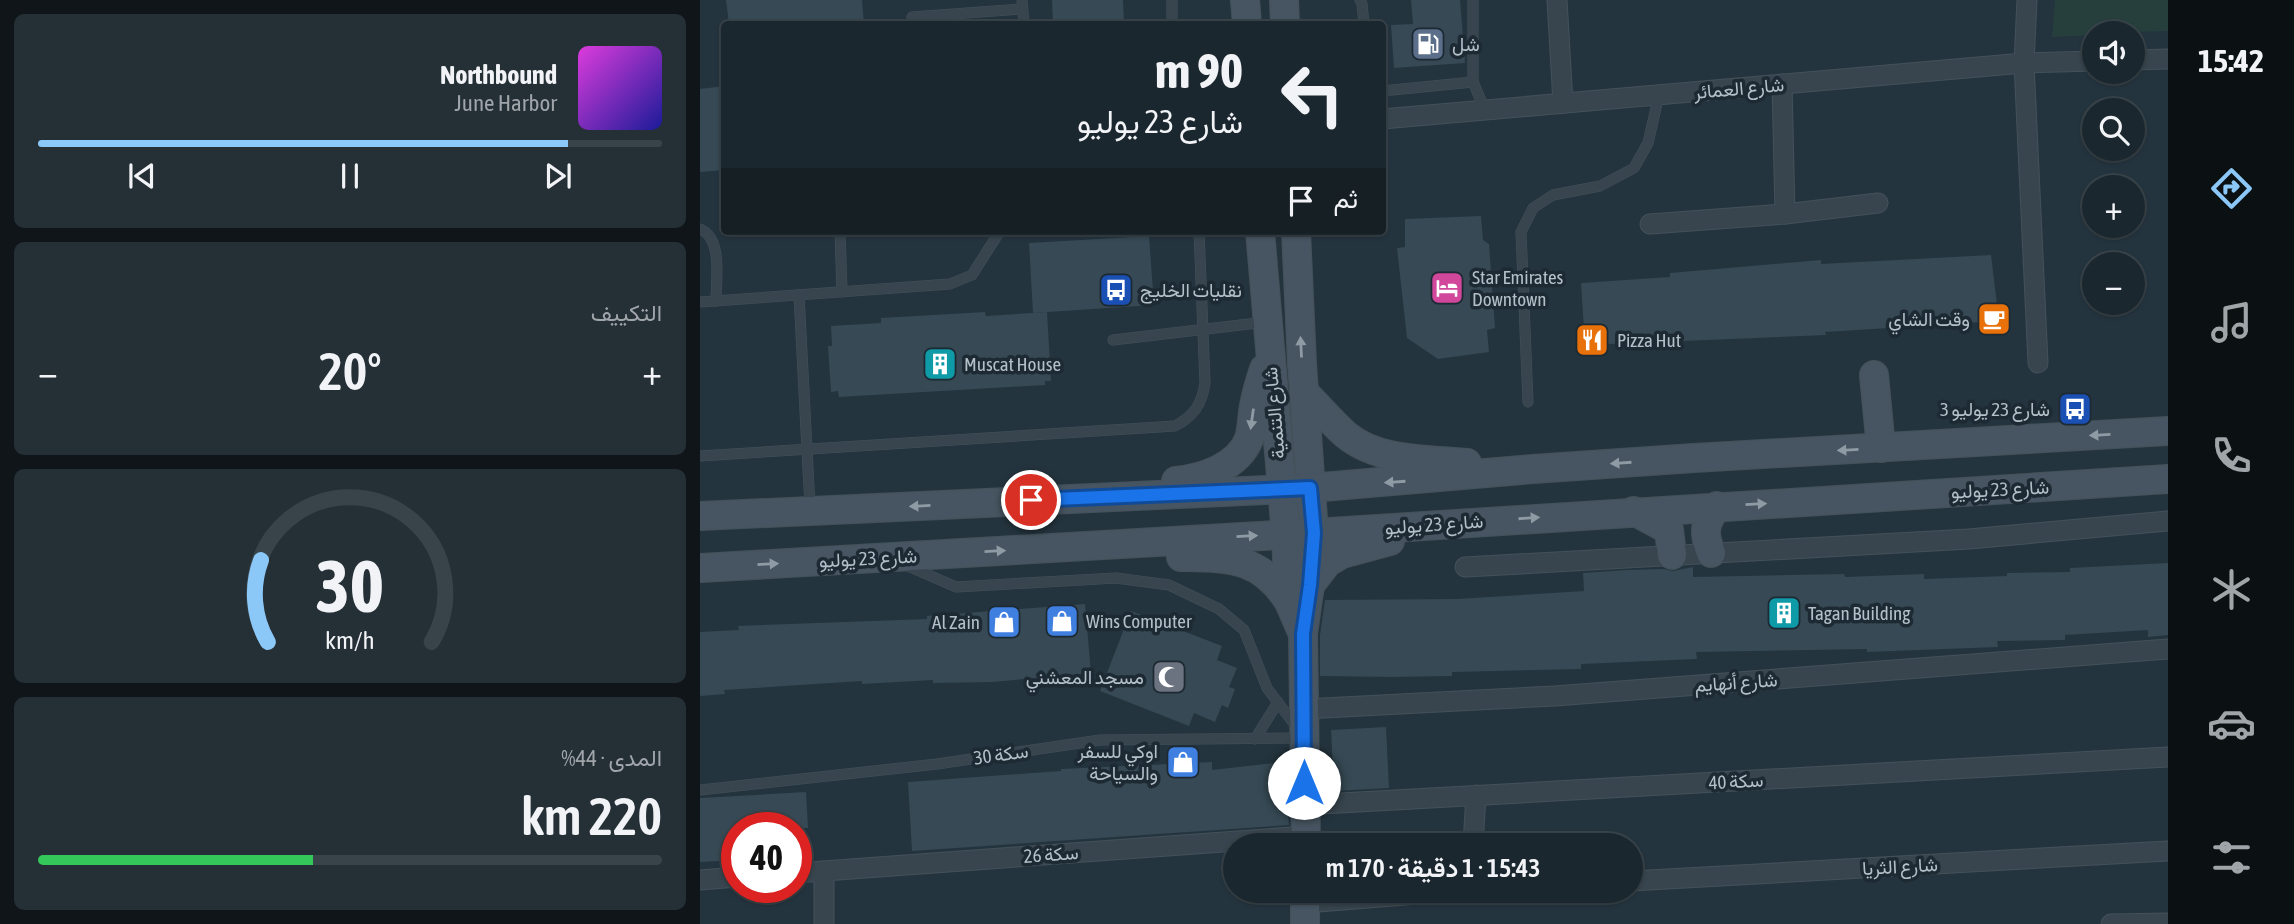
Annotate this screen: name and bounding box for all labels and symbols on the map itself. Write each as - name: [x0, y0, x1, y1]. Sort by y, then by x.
- fuel station icon: شل: [1409, 25, 1447, 63]
- place label: شل: [1452, 33, 1480, 56]
- street label: شارع العمائر: [1692, 73, 1785, 105]
- place label: Star Emirates Downtown: [1472, 266, 1564, 310]
- hotel icon: Star Emirates Downtown: [1428, 269, 1466, 307]
- bus stop icon: نقليات الخليج: [1097, 271, 1135, 309]
- place label: نقليات الخليج: [1140, 279, 1242, 304]
- cafe icon: وقت الشاي: [1975, 300, 2013, 338]
- place label: وقت الشاي: [1888, 308, 1970, 335]
- restaurant icon: Pizza Hut: [1573, 321, 1611, 359]
- place label: Pizza Hut: [1617, 329, 1681, 351]
- one-way arrow: [1296, 336, 1307, 358]
- building icon: Muscat House: [921, 345, 959, 383]
- place label: Muscat House: [964, 353, 1061, 375]
- street label: شارع التنمية: [1259, 366, 1291, 460]
- bus stop icon: شارع 23 يوليو 3: [2056, 390, 2094, 428]
- place label: شارع 23 يوليو 3: [1940, 398, 2050, 422]
- one-way arrow: [1246, 408, 1257, 430]
- one-way arrow: [2089, 430, 2111, 441]
- one-way arrow: [1837, 444, 1859, 455]
- one-way arrow: [1610, 457, 1632, 468]
- pin: [1001, 470, 1061, 530]
- street label: شارع 23 يوليو: [1950, 475, 2050, 505]
- one-way arrow: [1383, 477, 1405, 488]
- one-way arrow: [1745, 498, 1767, 509]
- one-way arrow: [909, 500, 931, 511]
- street label: شارع 23 يوليو: [1384, 510, 1484, 540]
- one-way arrow: [1518, 512, 1540, 523]
- one-way arrow: [1236, 531, 1258, 542]
- street label: شارع 23 يوليو: [818, 544, 918, 574]
- one-way arrow: [984, 545, 1006, 556]
- one-way arrow: [757, 558, 779, 569]
- building icon: Tagan Building: [1765, 594, 1803, 632]
- shop icon: Wins Computer: [1043, 602, 1081, 640]
- place label: Tagan Building: [1808, 602, 1911, 624]
- shop icon: Al Zain: [985, 603, 1023, 641]
- place label: Wins Computer: [1086, 610, 1192, 632]
- place label: Al Zain: [932, 611, 980, 633]
- mosque icon: مسجد المعشني: [1150, 658, 1188, 696]
- place label: مسجد المعشني: [1026, 666, 1144, 693]
- street label: شارع أنهايم: [1694, 668, 1778, 698]
- street label: سكة 30: [972, 739, 1030, 769]
- place label: اوكي للسفر والسياحة: [1076, 740, 1158, 785]
- shop icon: اوكي للسفر والسياحة: [1164, 743, 1202, 781]
- position arrow: [1267, 746, 1341, 820]
- street label: سكة 40: [1708, 769, 1764, 793]
- speed limit sign: 40: [721, 812, 812, 903]
- street label: سكة 26: [1023, 841, 1079, 867]
- street label: شارع الثريا: [1862, 853, 1939, 881]

